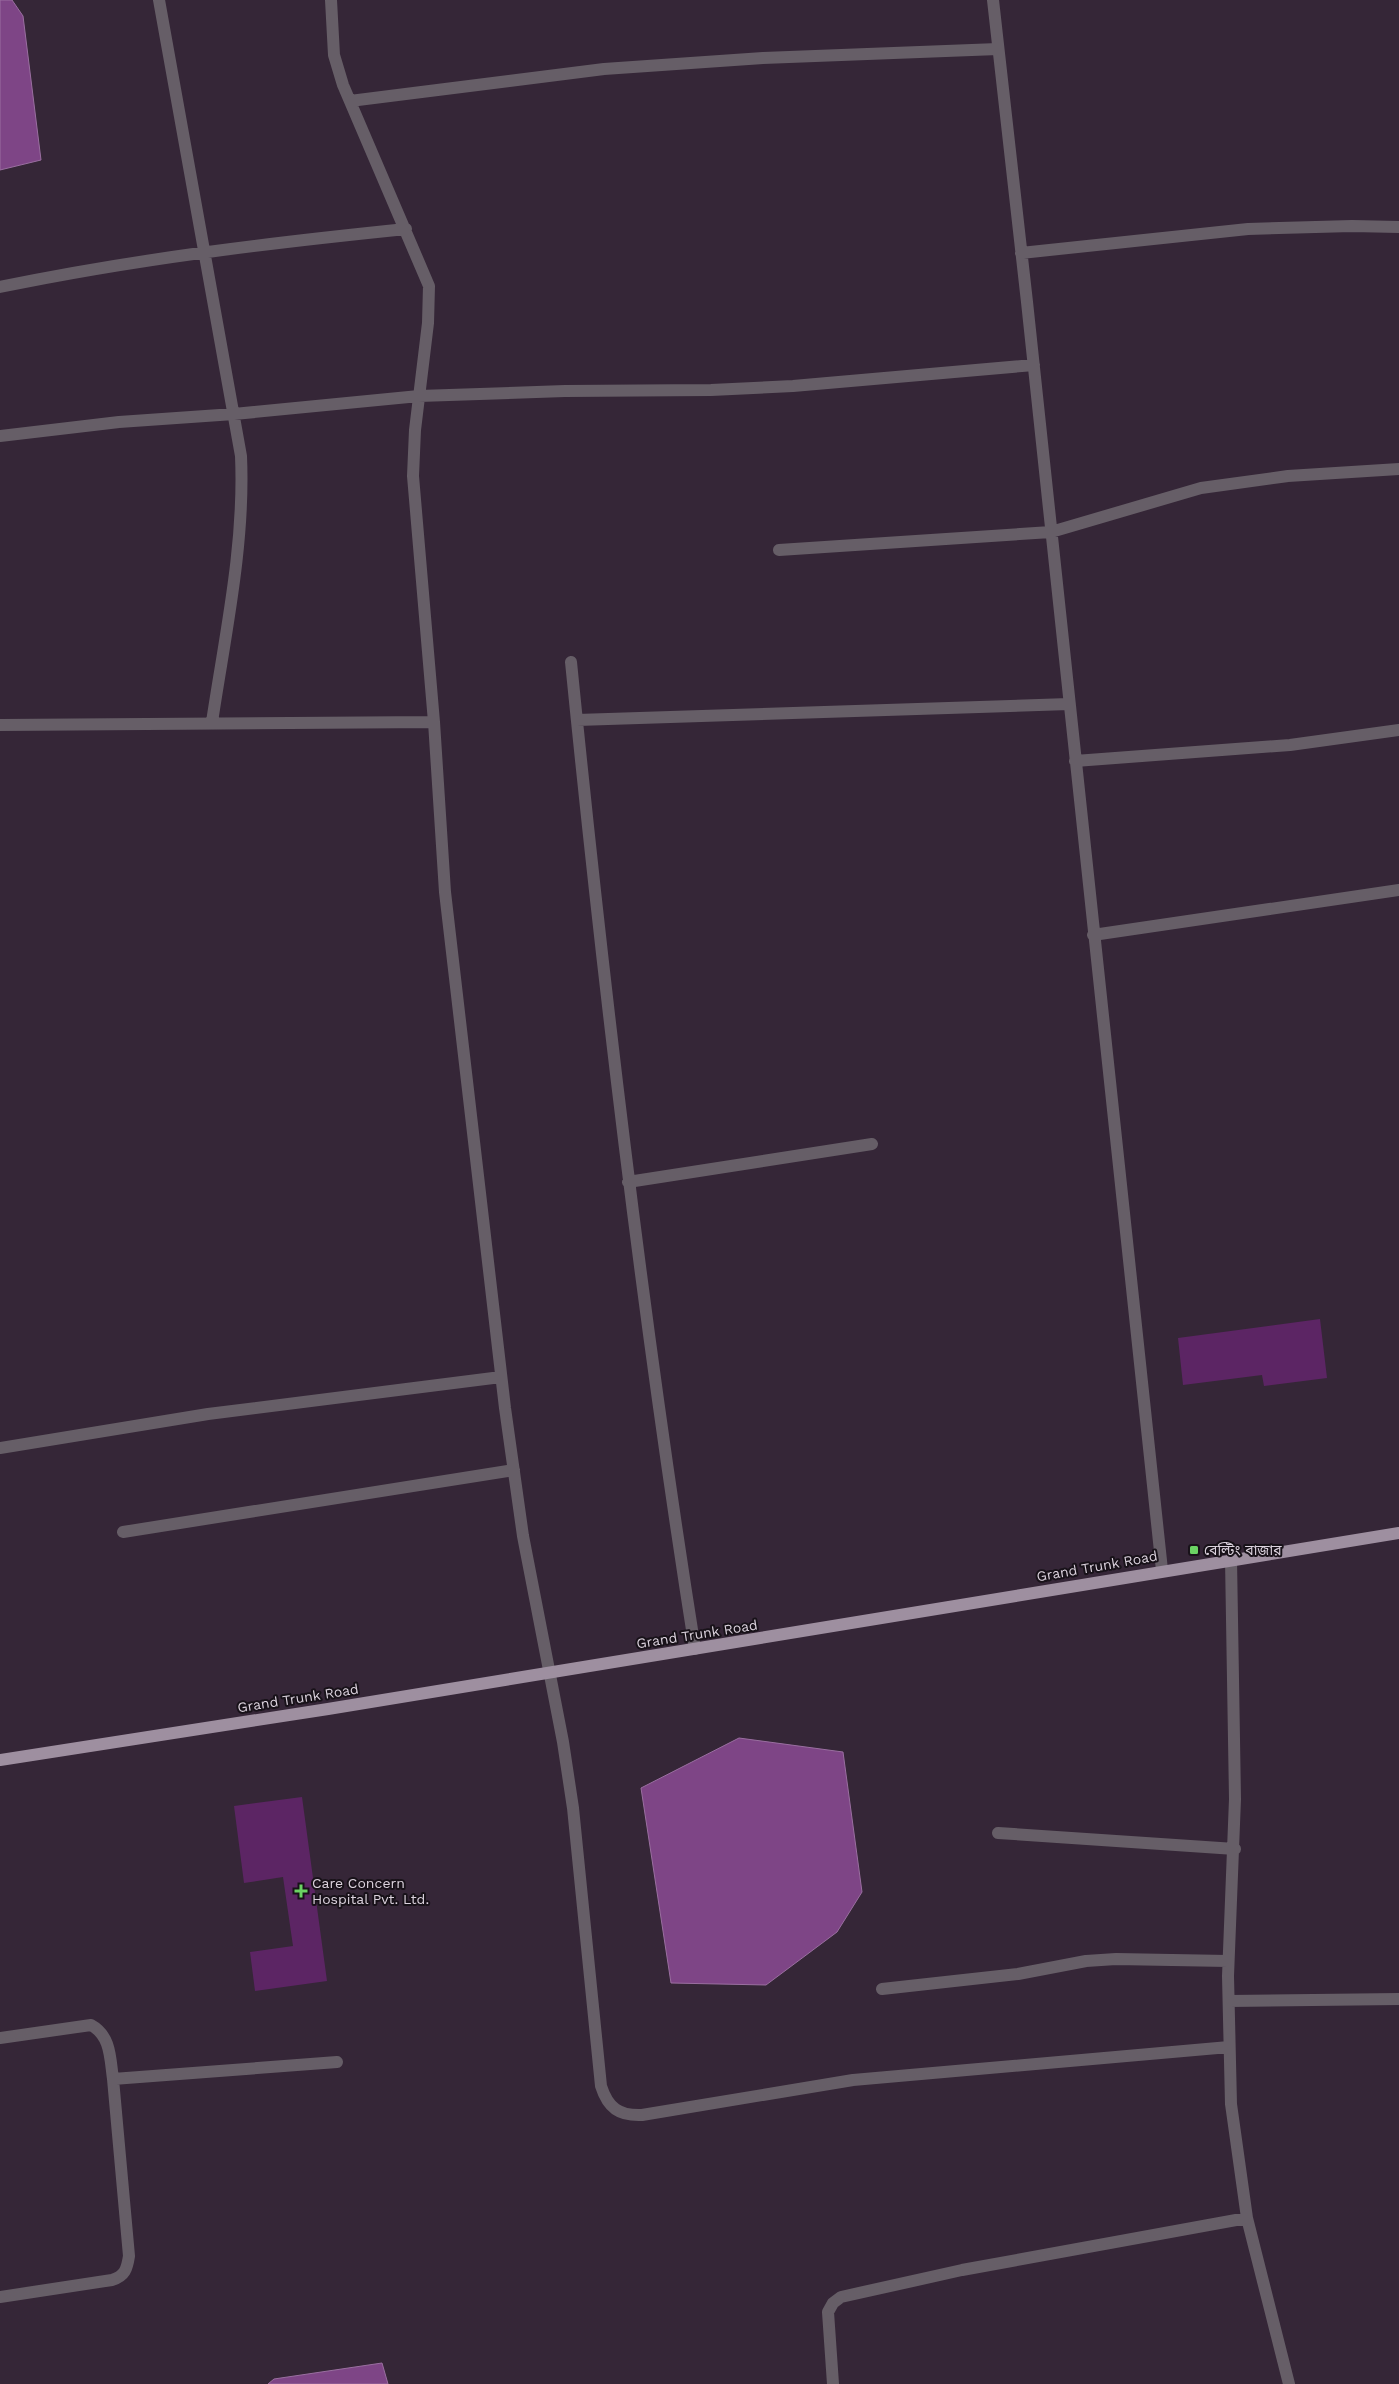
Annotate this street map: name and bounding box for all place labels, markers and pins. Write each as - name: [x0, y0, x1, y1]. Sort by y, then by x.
- place label: বেল্টিং বাজার: [1204, 1542, 1282, 1558]
- marker: বেল্টিং বাজার: [1188, 1544, 1200, 1556]
- place label: Care Concern Hospital Pvt. Ltd.: [312, 1875, 429, 1907]
- marker: Care Concern Hospital Pvt. Ltd.: [294, 1884, 308, 1898]

